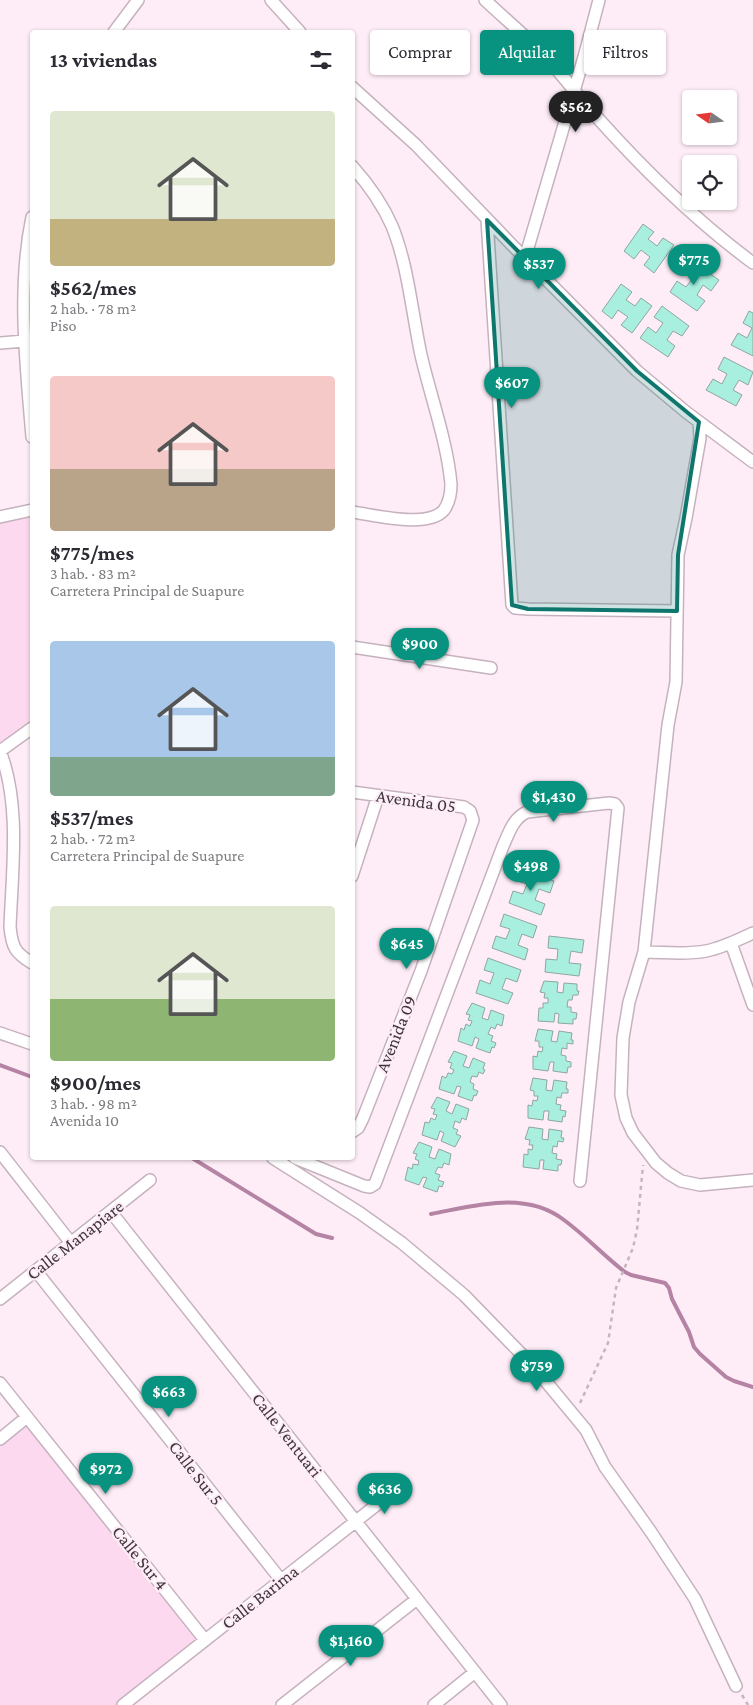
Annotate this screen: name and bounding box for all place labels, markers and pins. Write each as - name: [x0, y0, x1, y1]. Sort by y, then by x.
- pin: $562: [546, 90, 606, 133]
- pin: $775: [664, 244, 724, 286]
- pin: $537: [509, 248, 569, 290]
- pin: $607: [482, 366, 542, 409]
- pin: $900: [390, 628, 450, 670]
- pin: $1,430: [513, 780, 595, 823]
- pin: $498: [501, 850, 561, 892]
- pin: $645: [377, 928, 437, 970]
- pin: $759: [507, 1350, 567, 1392]
- pin: $663: [139, 1376, 199, 1418]
- pin: $972: [76, 1452, 136, 1495]
- pin: $636: [355, 1472, 415, 1515]
- pin: $1,160: [310, 1624, 392, 1667]

